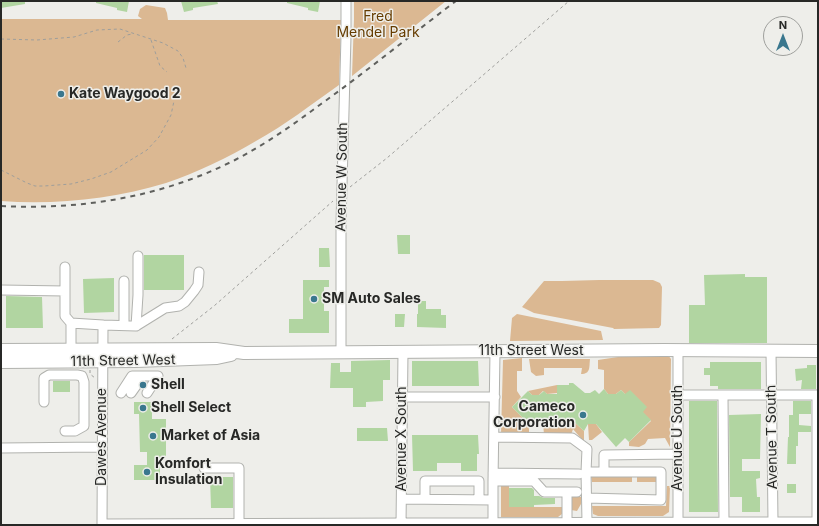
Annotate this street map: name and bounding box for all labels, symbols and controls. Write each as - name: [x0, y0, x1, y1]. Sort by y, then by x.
- park label: Fred Mendel Park: [336, 9, 420, 42]
- north arrow: [763, 16, 803, 56]
- text: N: [779, 18, 787, 32]
- place label: Kate Waygood 2: [69, 86, 181, 102]
- marker: Kate Waygood 2: [56, 89, 66, 99]
- street label: Avenue W South: [333, 122, 351, 232]
- place label: SM Auto Sales: [322, 291, 421, 307]
- marker: SM Auto Sales: [309, 294, 319, 304]
- street label: 11th Street West: [478, 343, 584, 359]
- street label: 11th Street West: [70, 352, 176, 370]
- place label: Shell: [151, 377, 185, 393]
- marker: Shell: [138, 380, 148, 390]
- street label: Avenue U South: [670, 385, 686, 491]
- street label: Avenue T South: [763, 385, 781, 489]
- street label: Avenue X South: [394, 386, 410, 492]
- street label: Dawes Avenue: [94, 388, 110, 486]
- place label: Cameco Corporation: [493, 399, 575, 432]
- place label: Shell Select: [151, 400, 231, 416]
- marker: Shell Select: [138, 403, 148, 413]
- marker: Cameco Corporation: [578, 410, 588, 420]
- place label: Market of Asia: [161, 428, 260, 444]
- marker: Market of Asia: [148, 431, 158, 441]
- place label: Komfort Insulation: [155, 456, 222, 488]
- marker: Komfort Insulation: [142, 467, 152, 477]

